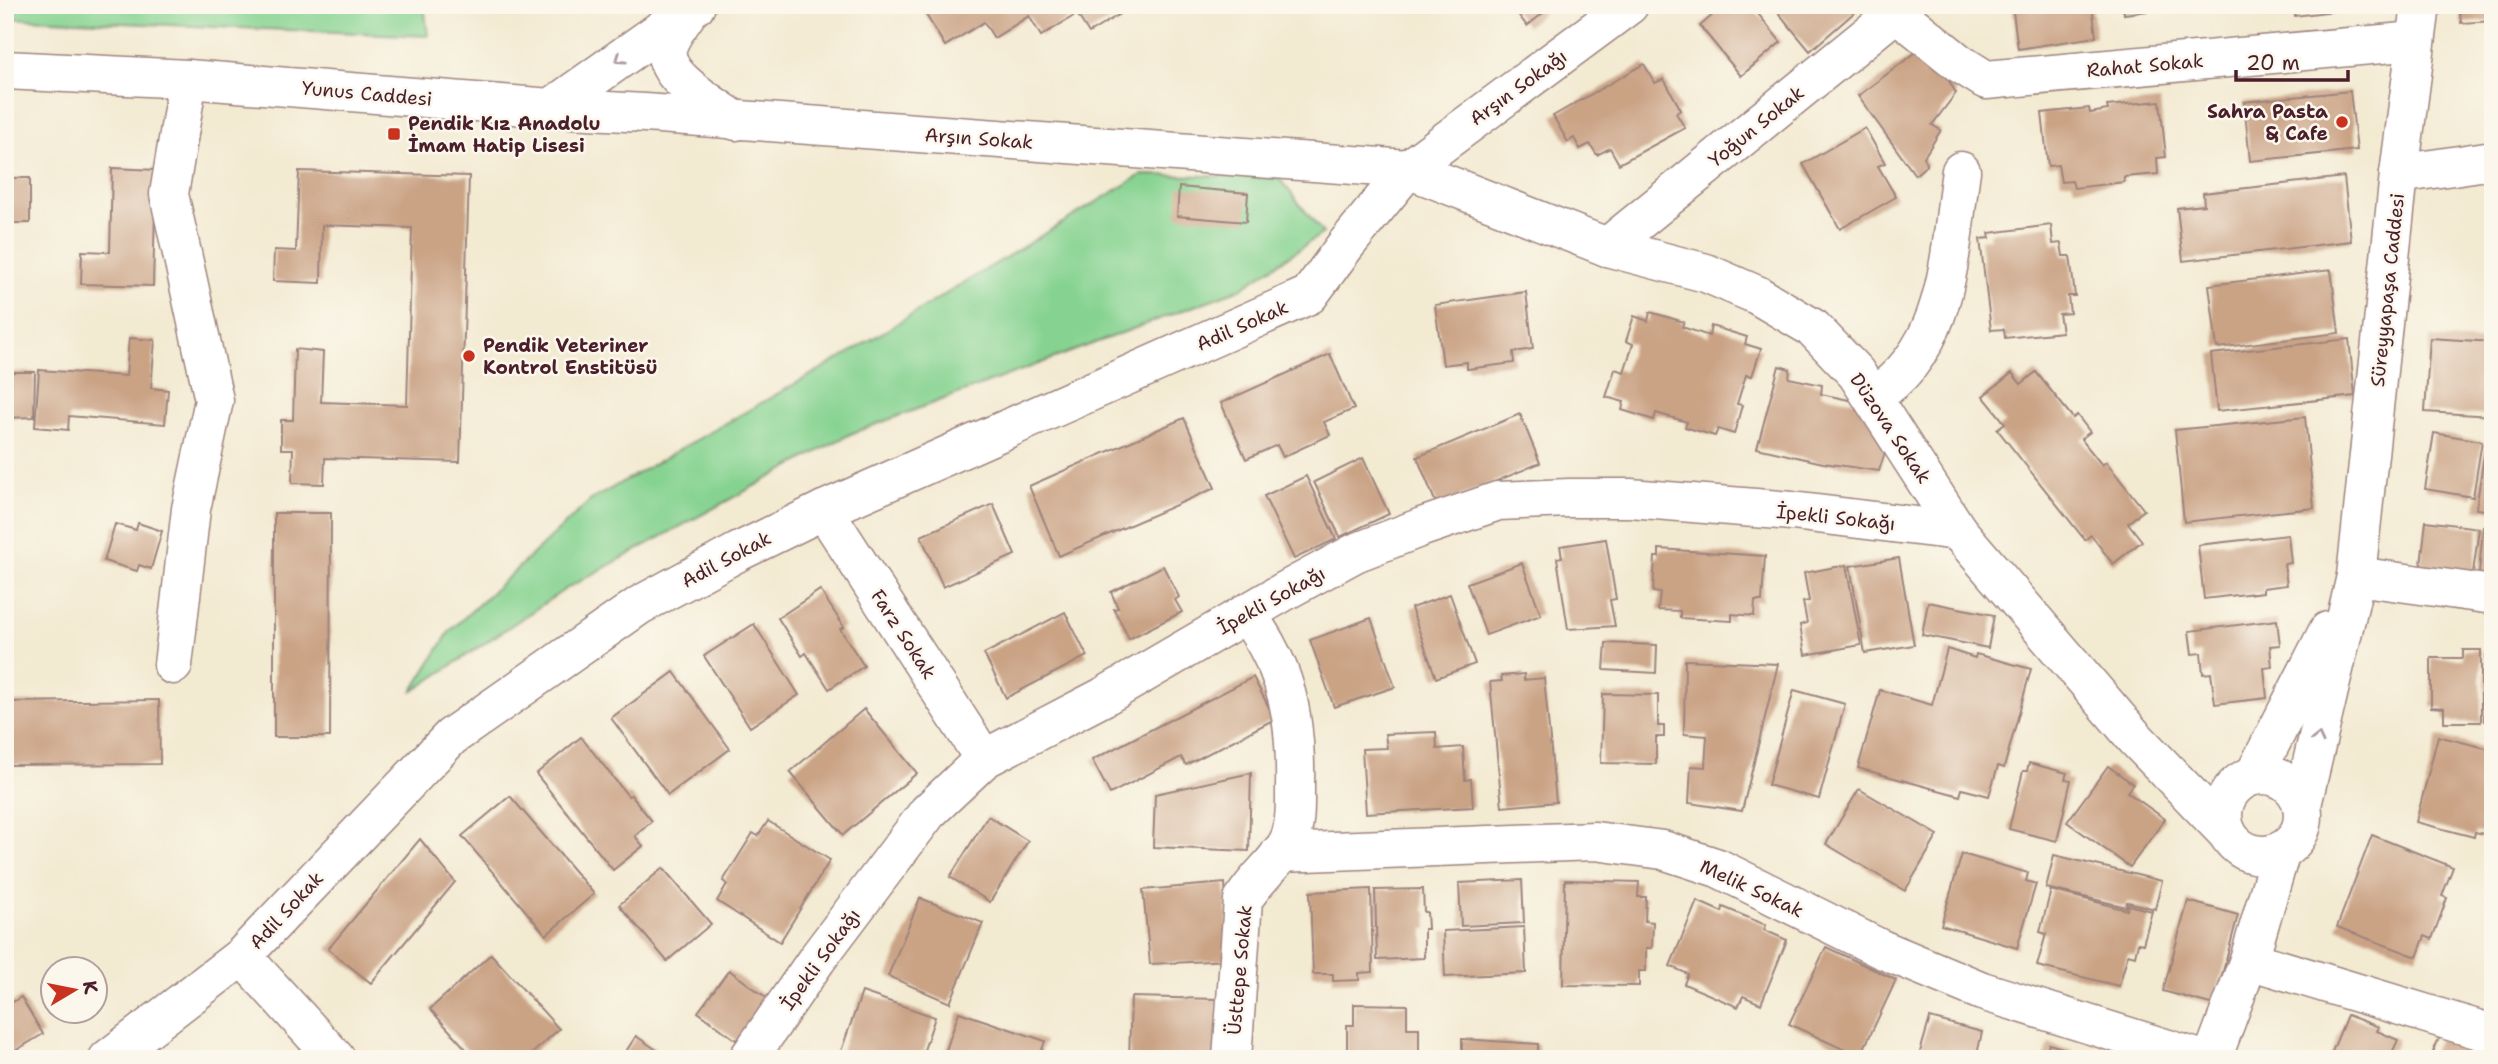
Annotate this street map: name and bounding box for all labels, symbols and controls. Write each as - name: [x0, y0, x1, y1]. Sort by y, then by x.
- scale bar: [2236, 38, 2348, 82]
- street label: Arşın Sokağı: [1465, 44, 1572, 131]
- street label: Rahat Sokak: [2086, 48, 2205, 83]
- text: 20 m: [2246, 49, 2300, 77]
- one-way arrow: [615, 51, 628, 63]
- street label: Yunus Caddesi: [301, 75, 433, 112]
- street label: Yoğun Sokak: [1703, 80, 1809, 173]
- place label: Sahra Pasta & Cafe: [2207, 99, 2328, 146]
- place label: Pendik Kız Anadolu İmam Hatip Lisesi: [408, 111, 601, 158]
- marker: Sahra Pasta & Cafe: [2334, 114, 2350, 130]
- street label: Arşın Sokak: [924, 122, 1034, 155]
- marker: Pendik Kız Anadolu İmam Hatip Lisesi: [386, 126, 402, 142]
- street label: Süreyyapaşa Caddesi: [2365, 192, 2410, 388]
- street label: Adil Sokak: [1192, 294, 1292, 357]
- place label: Pendik Veteriner Kontrol Enstitüsü: [483, 333, 658, 380]
- marker: Pendik Veteriner Kontrol Enstitüsü: [461, 348, 477, 364]
- street label: Düzova Sokak: [1844, 368, 1937, 488]
- street label: İpekli Sokağı: [1775, 499, 1897, 536]
- street label: Adil Sokak: [677, 525, 775, 593]
- street label: İpekli Sokağı: [1213, 561, 1330, 640]
- street label: Farz Sokak: [865, 585, 942, 684]
- one-way arrow: [2310, 732, 2324, 744]
- street label: Melik Sokak: [1696, 854, 1808, 923]
- street label: Adil Sokak: [244, 866, 329, 955]
- street label: İpekli Sokağı: [775, 904, 866, 1015]
- street label: Üsttepe Sokak: [1221, 904, 1258, 1036]
- north arrow: [38, 956, 108, 1026]
- text: K: [77, 979, 104, 996]

